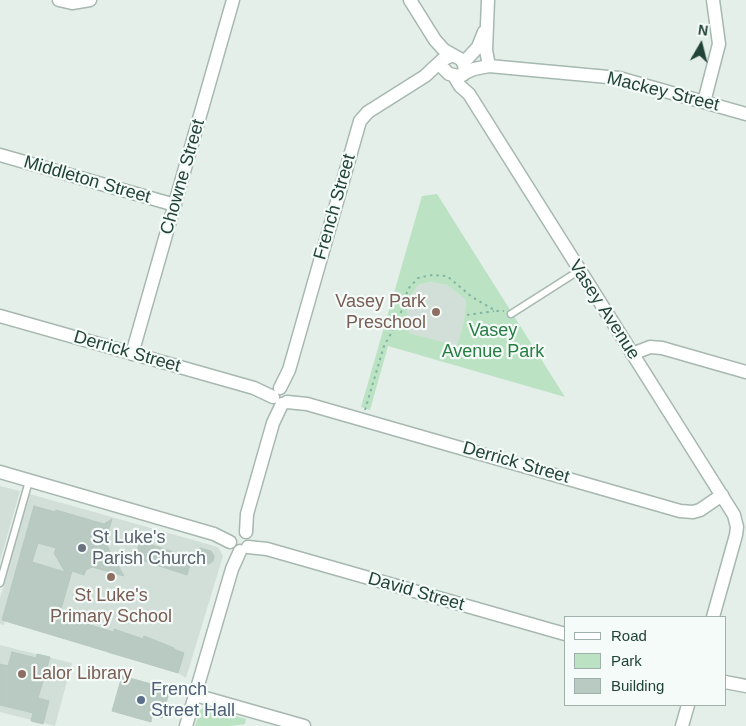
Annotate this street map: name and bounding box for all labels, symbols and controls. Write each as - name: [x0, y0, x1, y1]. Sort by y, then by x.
- north arrow: [676, 20, 726, 70]
- text: N: [697, 22, 709, 39]
- street label: Mackey Street: [605, 68, 721, 116]
- street label: Chowne Street: [156, 117, 210, 237]
- street label: Middleton Street: [21, 152, 153, 208]
- street label: French Street: [310, 152, 360, 262]
- street label: Vasey Avenue: [564, 256, 644, 364]
- place label: Vasey Park Preschool: [335, 291, 426, 334]
- marker: Vasey Park Preschool: [430, 306, 442, 318]
- park label: Vasey Avenue Park: [442, 320, 544, 362]
- street label: Derrick Street: [71, 326, 183, 378]
- street label: Derrick Street: [460, 437, 572, 489]
- place label: St Luke's Parish Church: [92, 527, 206, 570]
- marker: St Luke's Parish Church: [76, 542, 88, 554]
- street label: David Street: [365, 568, 467, 616]
- marker: St Luke's Primary School: [105, 571, 117, 583]
- place label: St Luke's Primary School: [50, 585, 172, 628]
- legend: [564, 616, 726, 706]
- text: Road: [611, 627, 647, 644]
- text: Park: [611, 652, 642, 669]
- place label: Lalor Library: [32, 663, 132, 685]
- marker: Lalor Library: [16, 668, 28, 680]
- text: Building: [611, 677, 664, 694]
- place label: French Street Hall: [151, 679, 235, 722]
- marker: French Street Hall: [135, 694, 147, 706]

